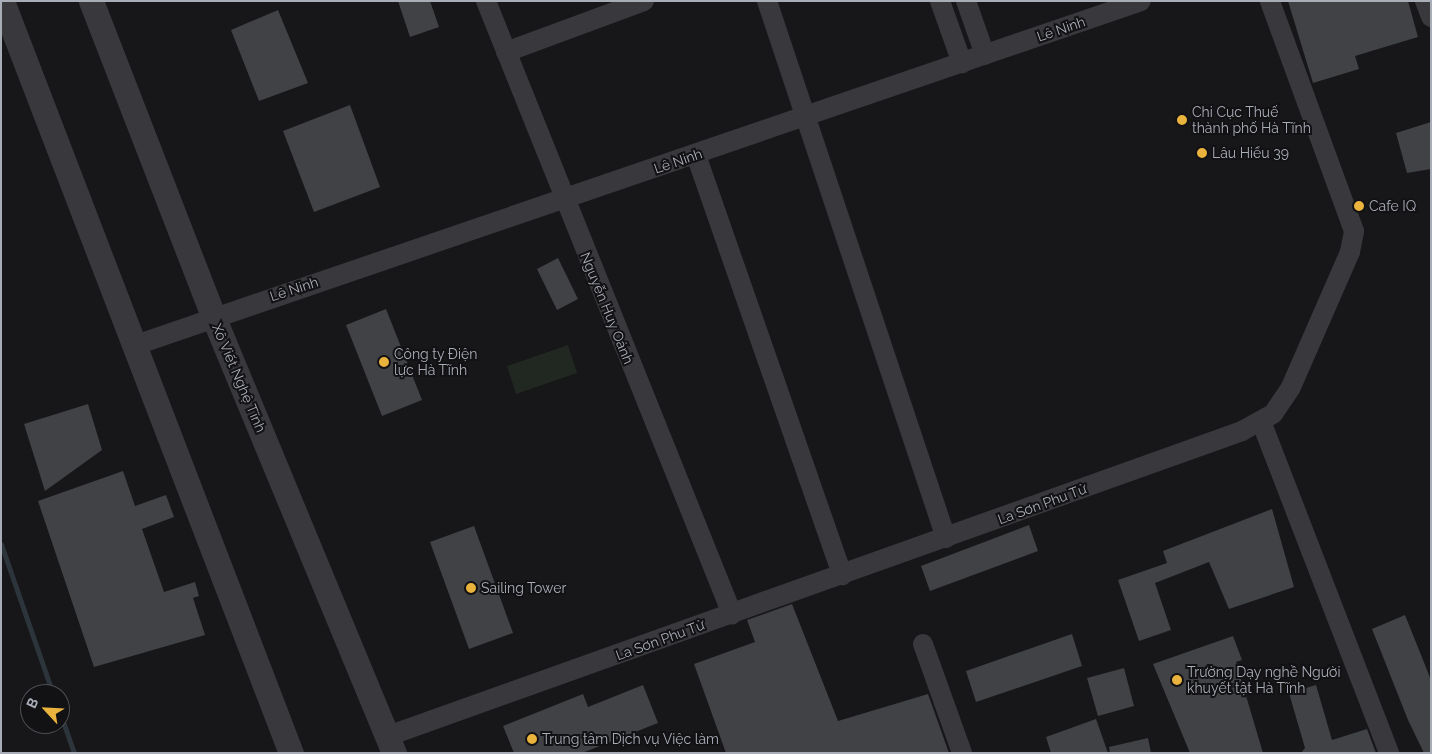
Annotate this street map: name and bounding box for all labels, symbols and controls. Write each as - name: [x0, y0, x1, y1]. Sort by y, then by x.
- street label: Lê Ninh: [1035, 13, 1087, 45]
- place label: Chi Cục Thuế thành phố Hà Tĩnh: [1192, 104, 1311, 136]
- marker: Chi Cục Thuế thành phố Hà Tĩnh: [1176, 114, 1188, 126]
- street label: Lê Ninh: [652, 145, 704, 177]
- place label: Lâu Hiểu 39: [1212, 145, 1289, 161]
- marker: Lâu Hiểu 39: [1196, 147, 1208, 159]
- place label: Cafe IQ: [1369, 198, 1416, 214]
- marker: Cafe IQ: [1353, 200, 1365, 212]
- street label: Nguyễn Huy Oánh: [577, 249, 637, 367]
- street label: Lê Ninh: [268, 273, 320, 305]
- street label: Xô Viết Nghệ Tĩnh: [208, 321, 270, 435]
- place label: Công ty Điện lực Hà Tĩnh: [394, 346, 478, 378]
- marker: Công ty Điện lực Hà Tĩnh: [378, 356, 390, 368]
- street label: La Sơn Phu Tử: [995, 480, 1089, 528]
- place label: Sailing Tower: [481, 580, 567, 596]
- marker: Sailing Tower: [465, 582, 477, 594]
- street label: La Sơn Phu Tử: [613, 616, 707, 664]
- place label: Trường Dạy nghề Người khuyết tật Hà Tĩnh: [1187, 664, 1341, 696]
- marker: Trường Dạy nghề Người khuyết tật Hà Tĩnh: [1171, 674, 1183, 686]
- north arrow: [20, 684, 70, 734]
- text: B: [23, 695, 42, 711]
- place label: Trung tâm Dịch vụ Việc làm: [542, 731, 720, 747]
- marker: Trung tâm Dịch vụ Việc làm: [526, 733, 538, 745]

